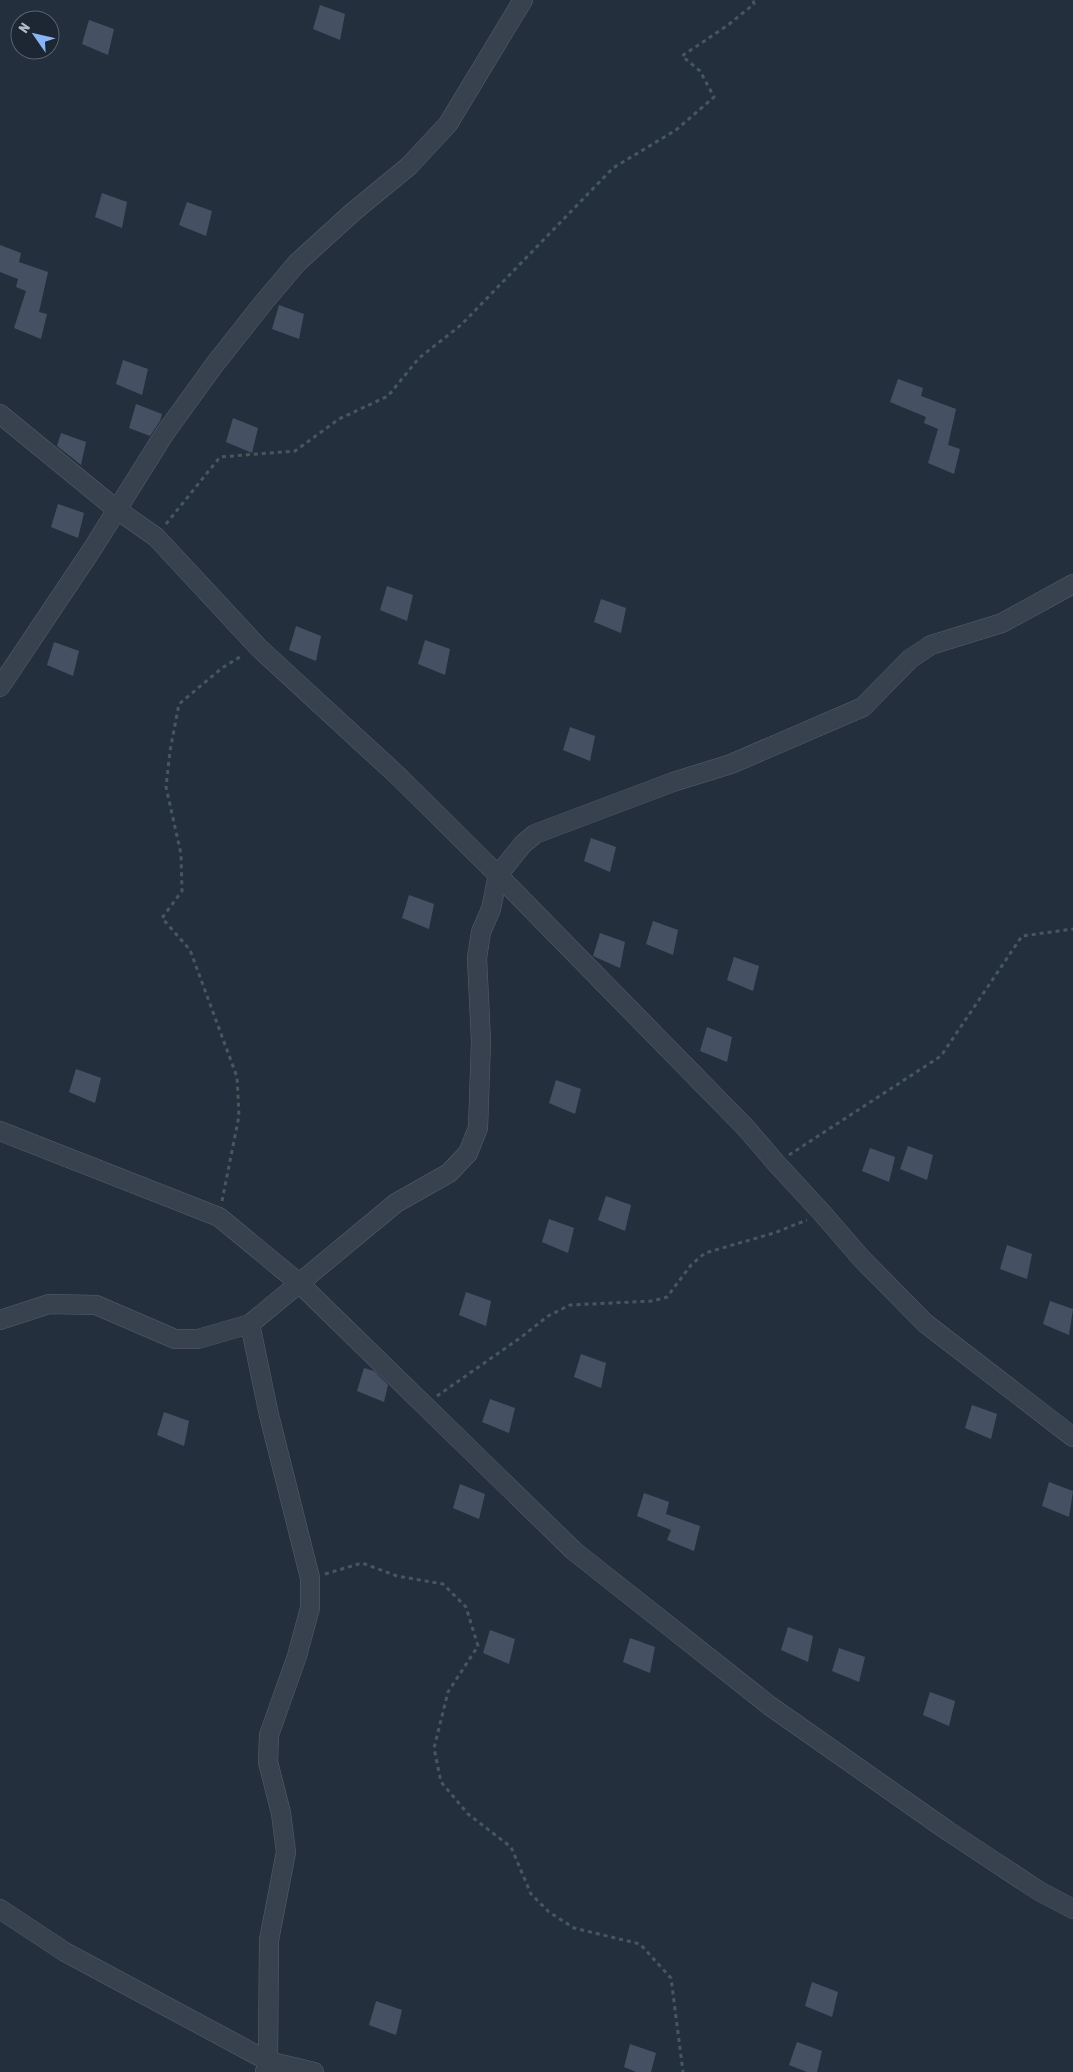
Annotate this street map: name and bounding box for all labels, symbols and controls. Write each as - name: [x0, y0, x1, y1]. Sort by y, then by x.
- north arrow: [10, 10, 60, 60]
- text: N: [15, 20, 33, 36]

